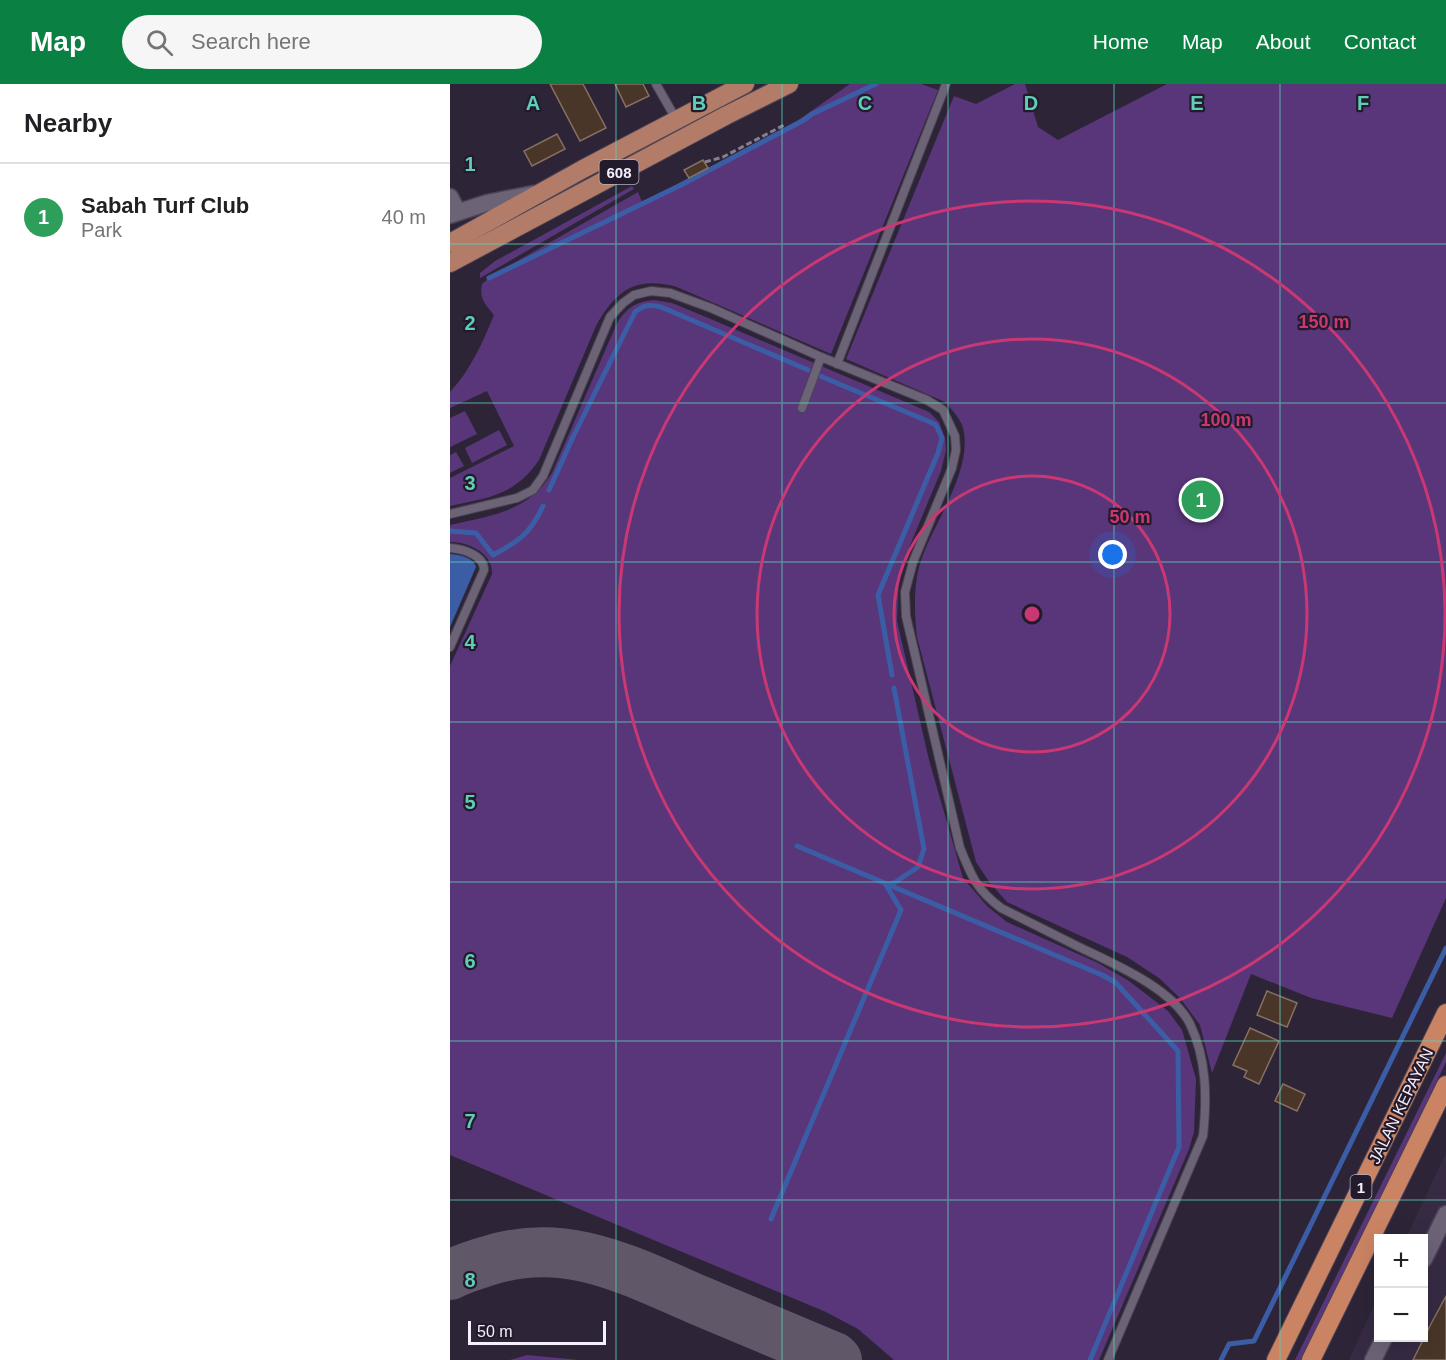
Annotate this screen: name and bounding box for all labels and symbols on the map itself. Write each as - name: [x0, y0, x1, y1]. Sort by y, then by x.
- text: A: [526, 92, 540, 114]
- text: B: [692, 92, 706, 114]
- text: C: [858, 92, 872, 114]
- text: D: [1024, 92, 1038, 114]
- text: E: [1190, 92, 1204, 114]
- text: F: [1357, 92, 1369, 114]
- text: 1: [464, 153, 476, 175]
- road number: 608: [600, 160, 638, 184]
- text: 2: [464, 312, 476, 334]
- text: 150 m: [1298, 312, 1350, 332]
- text: 100 m: [1200, 410, 1252, 430]
- text: 3: [464, 472, 476, 494]
- pin: 1: [1182, 478, 1221, 522]
- text: 50 m: [1109, 507, 1151, 527]
- your location: [1098, 540, 1127, 569]
- centre of rings: [1022, 604, 1042, 624]
- text: 4: [464, 631, 476, 653]
- text: 5: [464, 791, 476, 813]
- text: 6: [464, 950, 476, 972]
- street label: JALAN KEPAYAN: [1366, 1046, 1436, 1166]
- text: 7: [464, 1110, 476, 1132]
- road number: 1: [1350, 1175, 1372, 1199]
- text: 8: [464, 1269, 476, 1291]
- scale bar: [468, 1318, 606, 1346]

